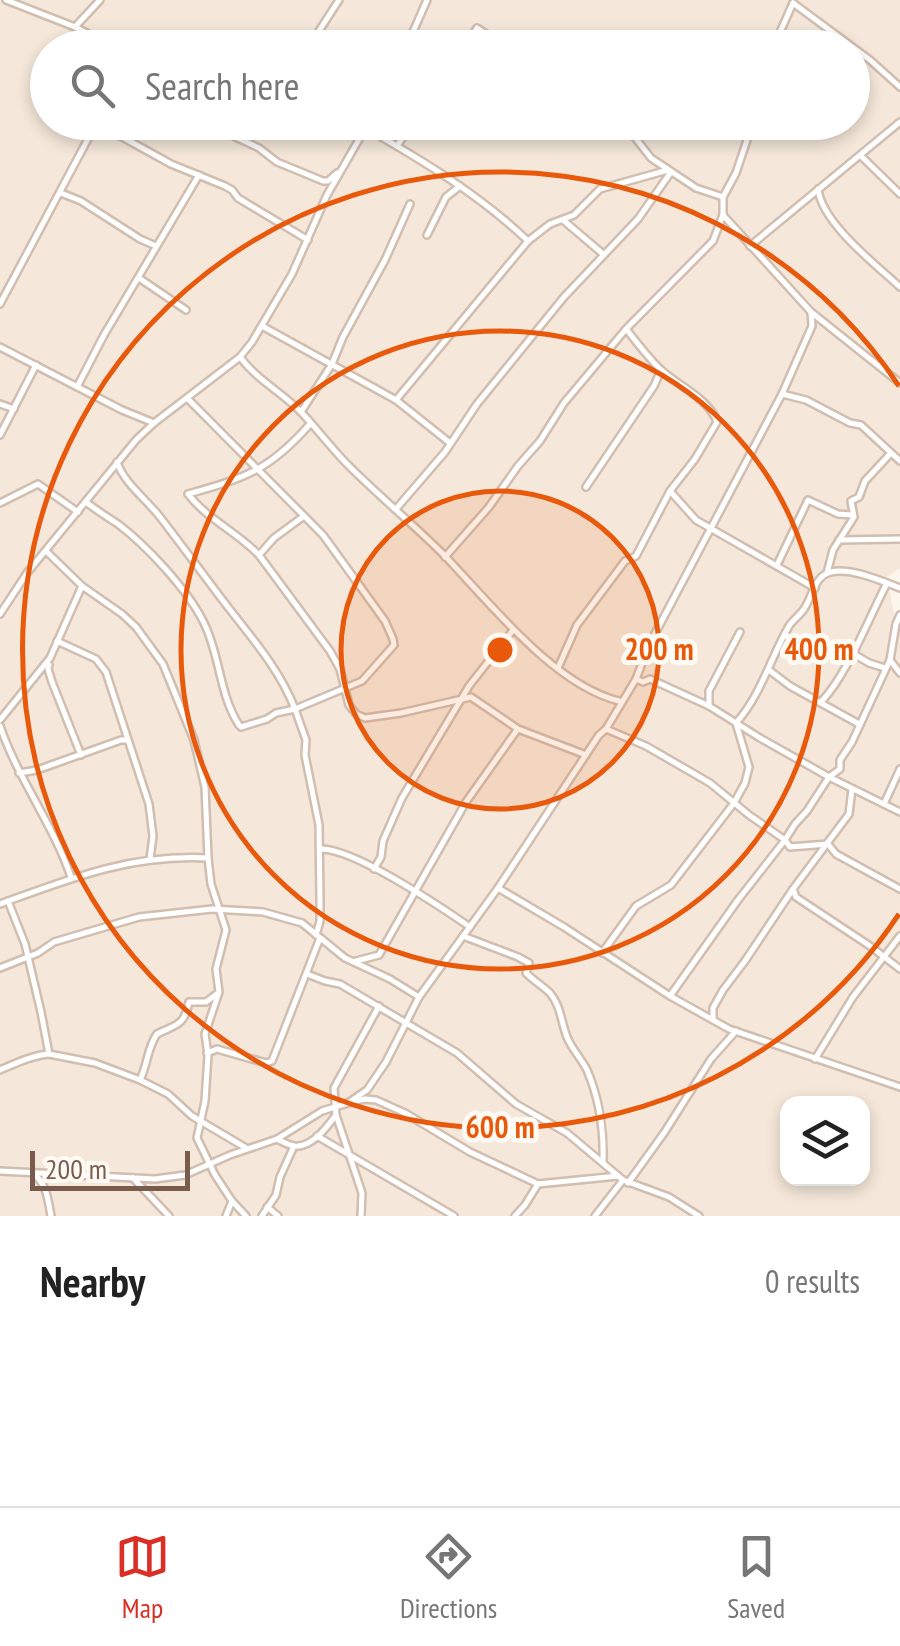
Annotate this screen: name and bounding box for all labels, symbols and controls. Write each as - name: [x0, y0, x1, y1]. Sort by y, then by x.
- search box: [30, 30, 870, 140]
- icon: search: [65, 58, 120, 113]
- text: Search here: [145, 61, 299, 110]
- text: 200 m: [624, 629, 694, 668]
- text: 400 m: [784, 629, 854, 668]
- centre of rings: [482, 632, 518, 668]
- map controls: [780, 1096, 870, 1186]
- button: layers: [780, 1096, 870, 1186]
- text: 600 m: [465, 1107, 535, 1146]
- scale bar: [30, 1146, 190, 1190]
- text: 200 m: [45, 1150, 107, 1187]
- text: Nearby: [40, 1254, 145, 1309]
- text: 0 results: [765, 1260, 860, 1302]
- tab: Map: [115, 1529, 170, 1626]
- tab: Directions: [400, 1529, 497, 1626]
- tab: Saved: [727, 1529, 785, 1626]

